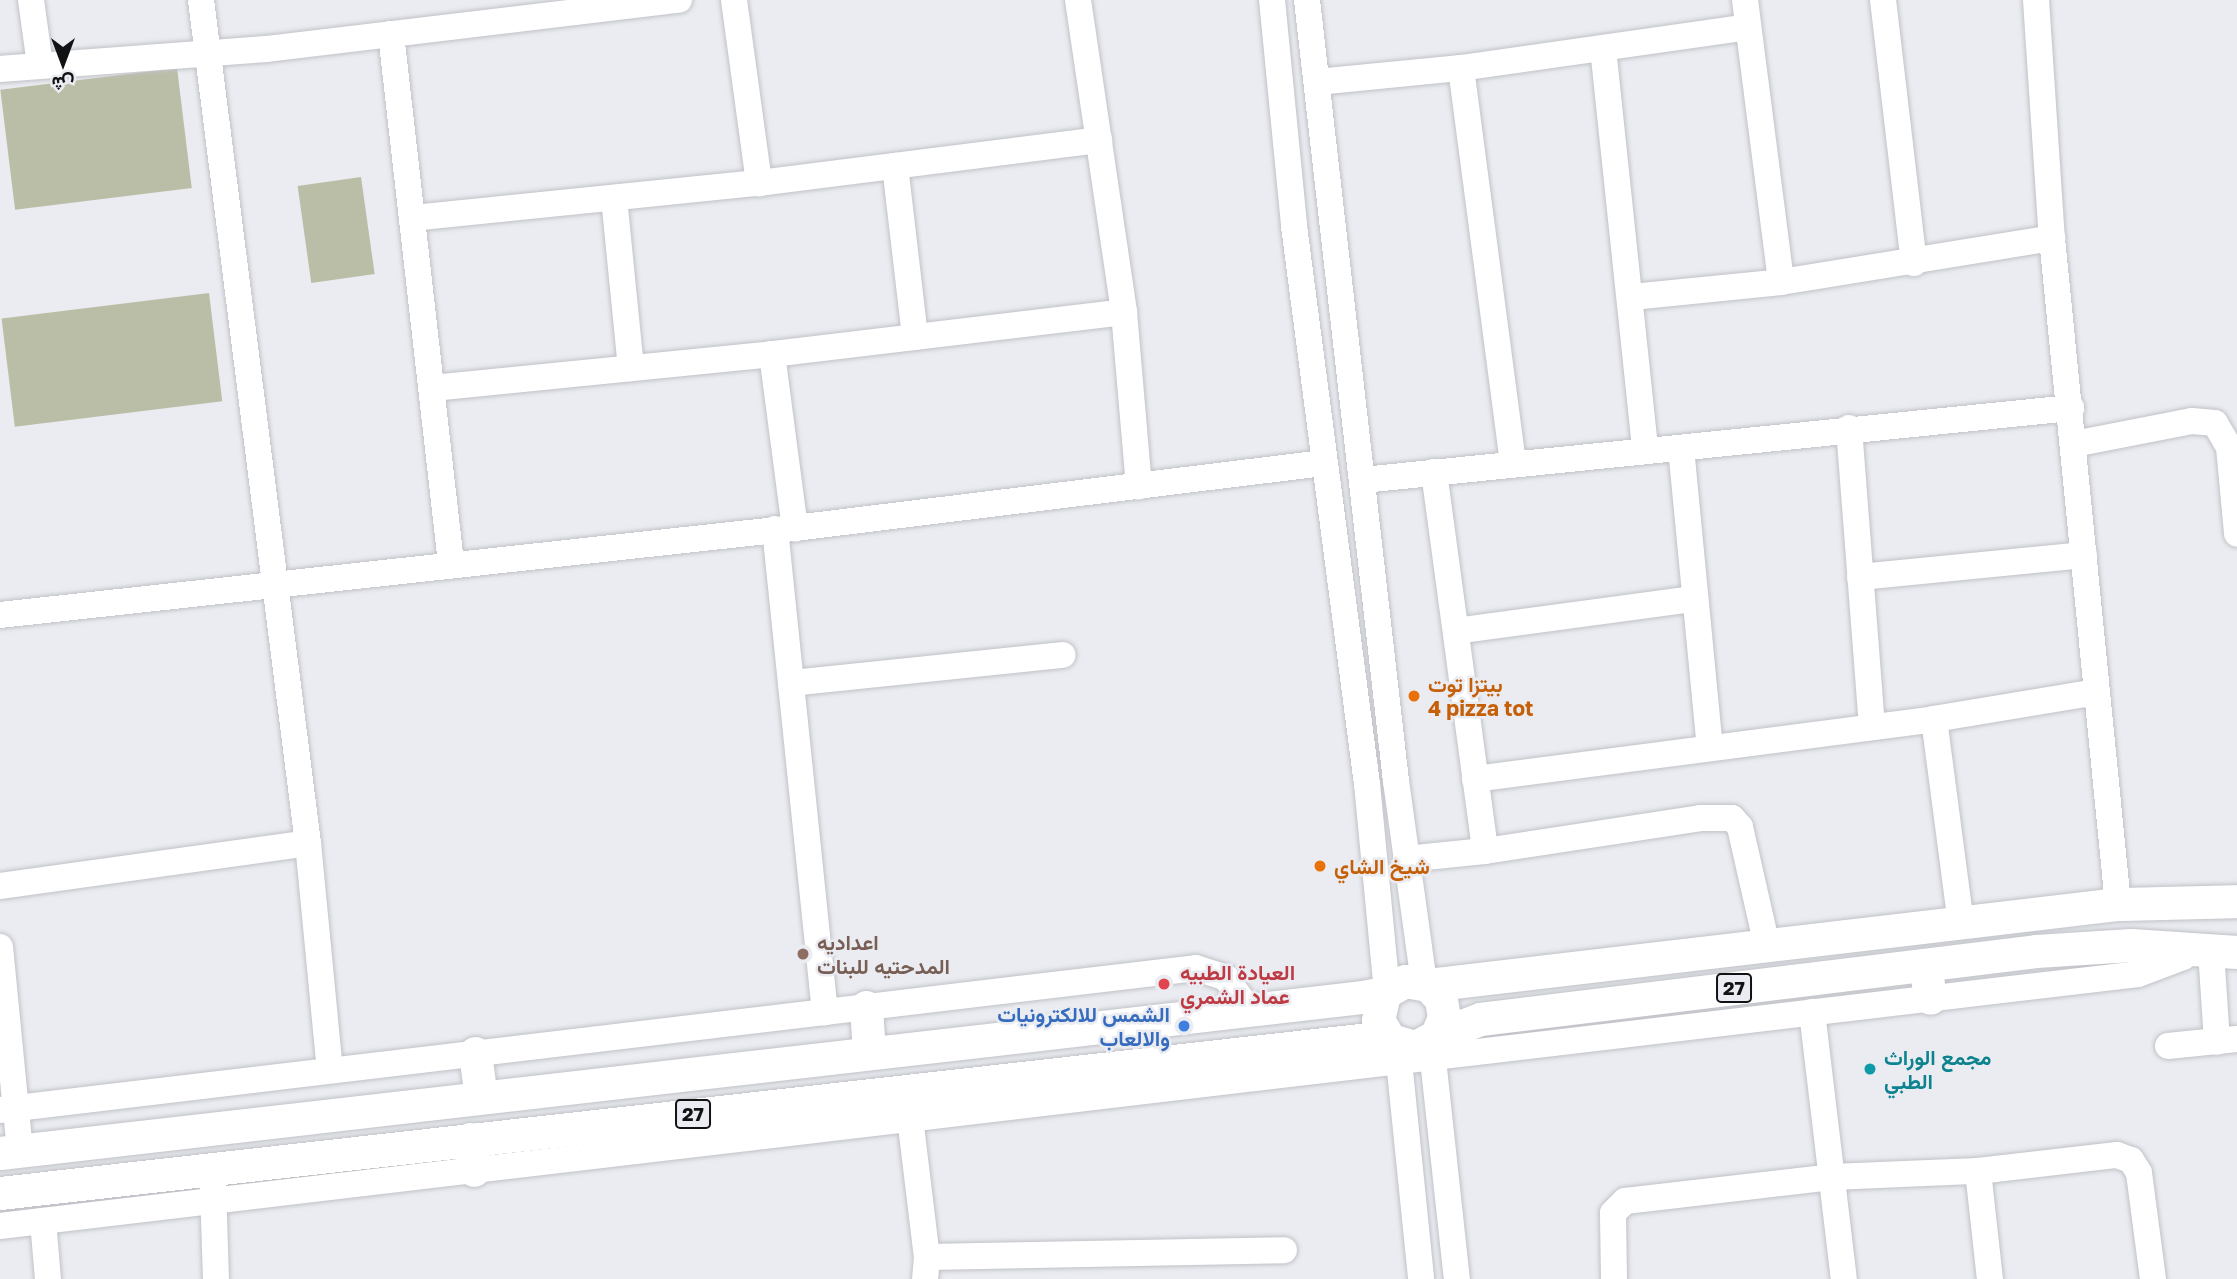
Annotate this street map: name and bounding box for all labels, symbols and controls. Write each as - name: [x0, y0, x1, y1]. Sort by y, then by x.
- north arrow: [28, 28, 98, 98]
- text: ش: [52, 73, 74, 96]
- place label: بيتزا توت 4 pizza tot: [1428, 671, 1533, 721]
- marker: بيتزا توت 4 pizza tot: [1406, 688, 1422, 704]
- place label: شيخ الشاي: [1334, 853, 1430, 879]
- marker: شيخ الشاي: [1312, 858, 1328, 874]
- place label: اعداديه المدحتيه للبنات: [817, 929, 950, 979]
- marker: اعداديه المدحتيه للبنات: [795, 946, 811, 962]
- place label: العيادة الطبيه عماد الشمري: [1180, 959, 1295, 1009]
- road number: 27: [1715, 972, 1753, 1004]
- marker: العيادة الطبيه عماد الشمري: [1154, 974, 1174, 994]
- place label: الشمس للالكترونيات والالعاب: [997, 1001, 1170, 1051]
- marker: الشمس للالكترونيات والالعاب: [1176, 1018, 1192, 1034]
- place label: مجمع الوراث الطبي: [1884, 1044, 1991, 1094]
- marker: مجمع الوراث الطبي: [1862, 1061, 1878, 1077]
- road number: 27: [674, 1098, 712, 1130]

